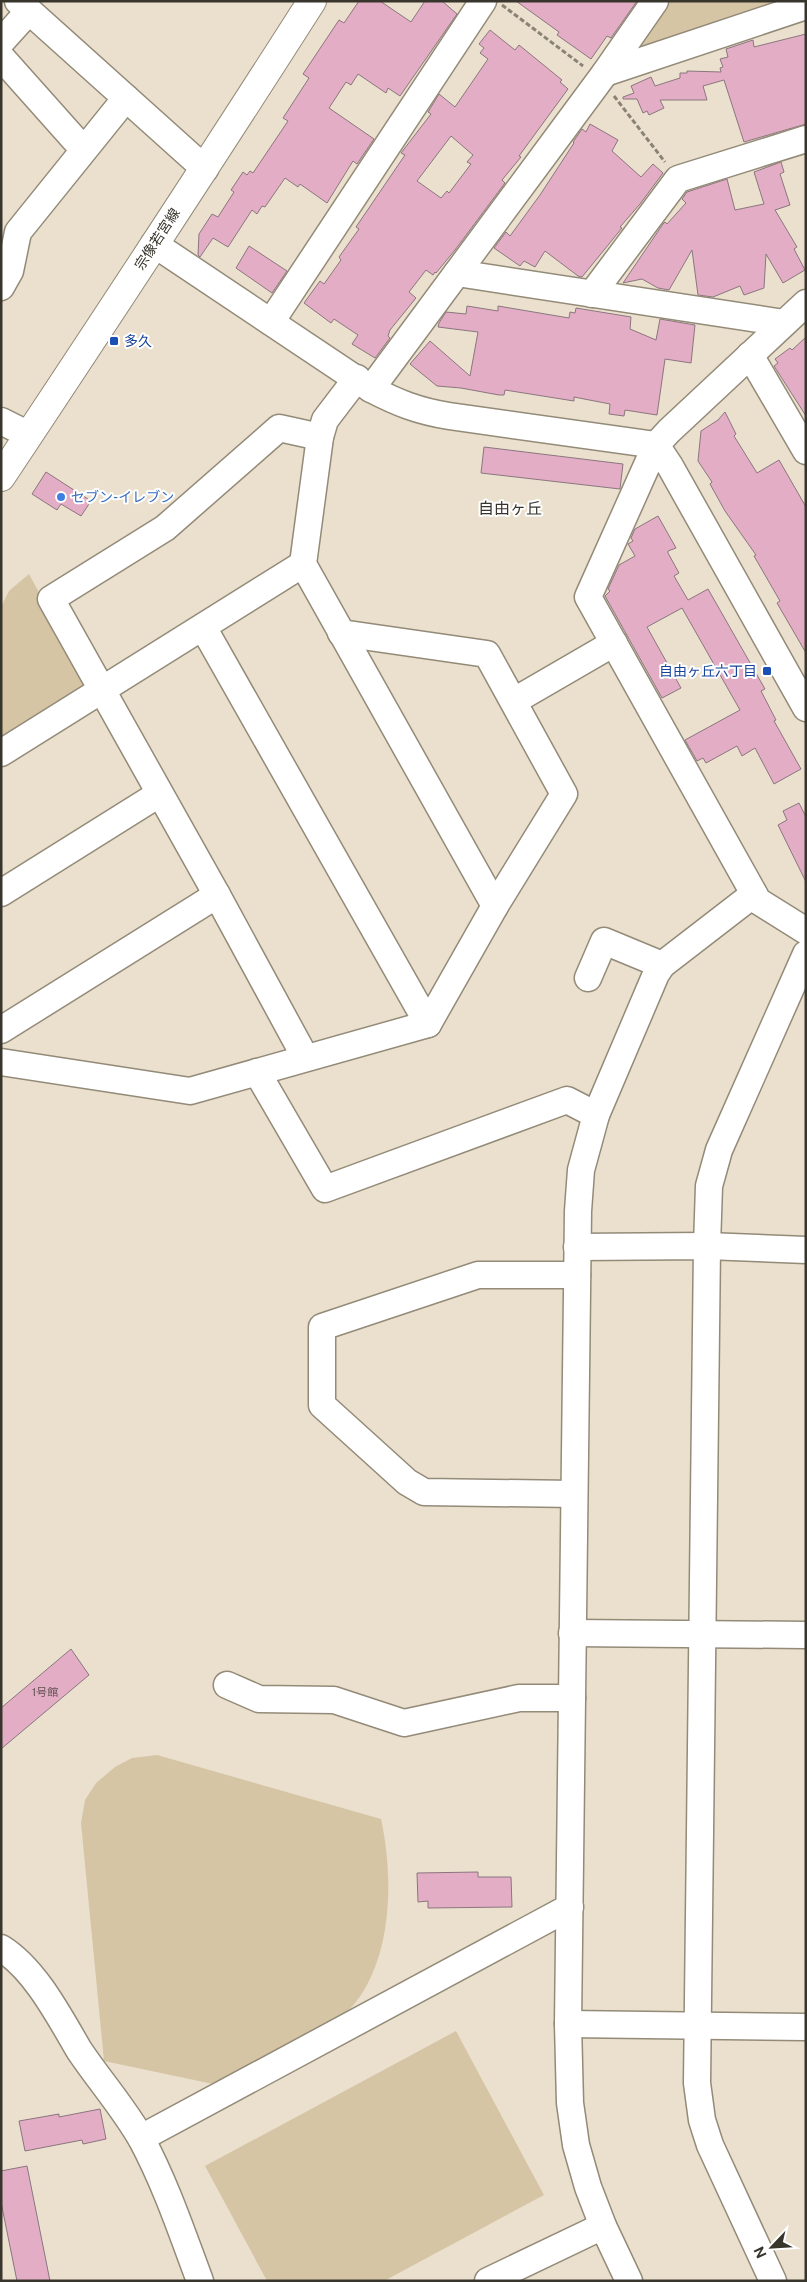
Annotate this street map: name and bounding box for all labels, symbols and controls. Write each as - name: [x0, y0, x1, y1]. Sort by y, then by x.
- street label: 宗像若宮線: [131, 205, 183, 273]
- place label: 多久: [124, 333, 152, 349]
- marker: 多久: [108, 335, 120, 347]
- place label: セブン-イレブン: [71, 489, 174, 505]
- marker: セブン-イレブン: [55, 491, 67, 503]
- district label: 自由ヶ丘: [478, 499, 542, 518]
- place label: 自由ヶ丘六丁目: [659, 663, 757, 679]
- marker: 自由ヶ丘六丁目: [761, 665, 773, 677]
- house number: 1号館: [32, 1686, 58, 1698]
- north arrow: [747, 2222, 797, 2272]
- text: N: [751, 2244, 770, 2261]

